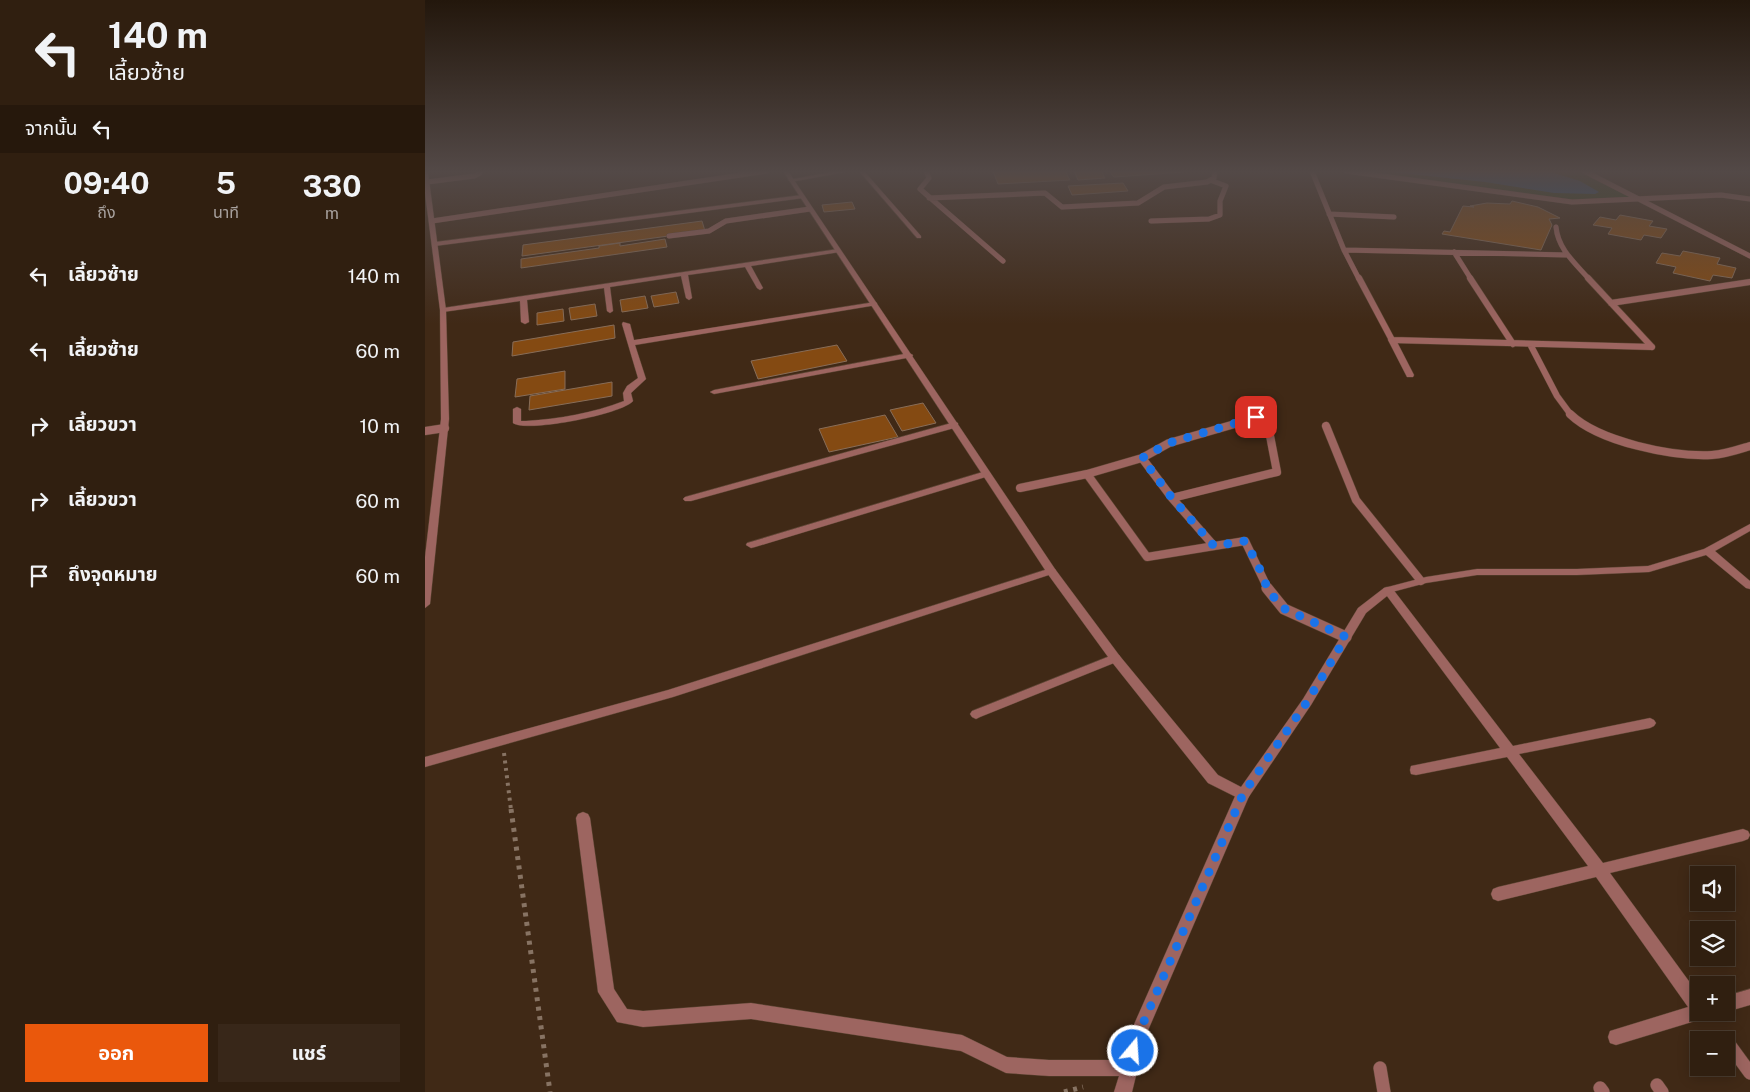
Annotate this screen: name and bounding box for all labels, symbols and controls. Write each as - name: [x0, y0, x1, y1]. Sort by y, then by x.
- text: 140 m: [108, 15, 208, 56]
- icon: left: [25, 20, 90, 85]
- text: เลี้ยวซ้าย: [108, 59, 185, 85]
- icon: left: [88, 115, 116, 143]
- text: จากนั้น: [25, 117, 78, 139]
- text: 09:40: [63, 165, 149, 201]
- text: 5: [216, 165, 236, 201]
- text: 330: [302, 168, 362, 204]
- text: ถึง: [97, 203, 116, 222]
- text: นาที: [213, 203, 239, 222]
- text: m: [325, 204, 339, 223]
- icon: left: [25, 262, 53, 290]
- text: เลี้ยวซ้าย: [68, 263, 139, 285]
- text: 140 m: [348, 265, 400, 287]
- icon: left: [25, 337, 53, 365]
- text: เลี้ยวซ้าย: [68, 338, 139, 360]
- text: 60 m: [356, 340, 400, 362]
- pin: [1235, 396, 1277, 438]
- icon: arrive: [1242, 403, 1270, 431]
- icon: right: [25, 412, 53, 440]
- text: เลี้ยวขวา: [68, 413, 137, 435]
- text: 10 m: [360, 415, 400, 437]
- icon: right: [25, 487, 53, 515]
- text: เลี้ยวขวา: [68, 488, 137, 510]
- text: 60 m: [356, 490, 400, 512]
- icon: arrive: [25, 562, 53, 590]
- text: ถึงจุดหมาย: [68, 563, 158, 585]
- text: 60 m: [356, 565, 400, 587]
- map controls: [1690, 866, 1735, 1076]
- button: sound: [1690, 866, 1735, 911]
- button: layers: [1690, 921, 1735, 966]
- button: +: [1690, 976, 1735, 1021]
- button: ออก: [25, 1024, 208, 1082]
- button: แชร์: [218, 1024, 400, 1082]
- position arrow: [1106, 1024, 1158, 1076]
- button: −: [1690, 1031, 1735, 1076]

